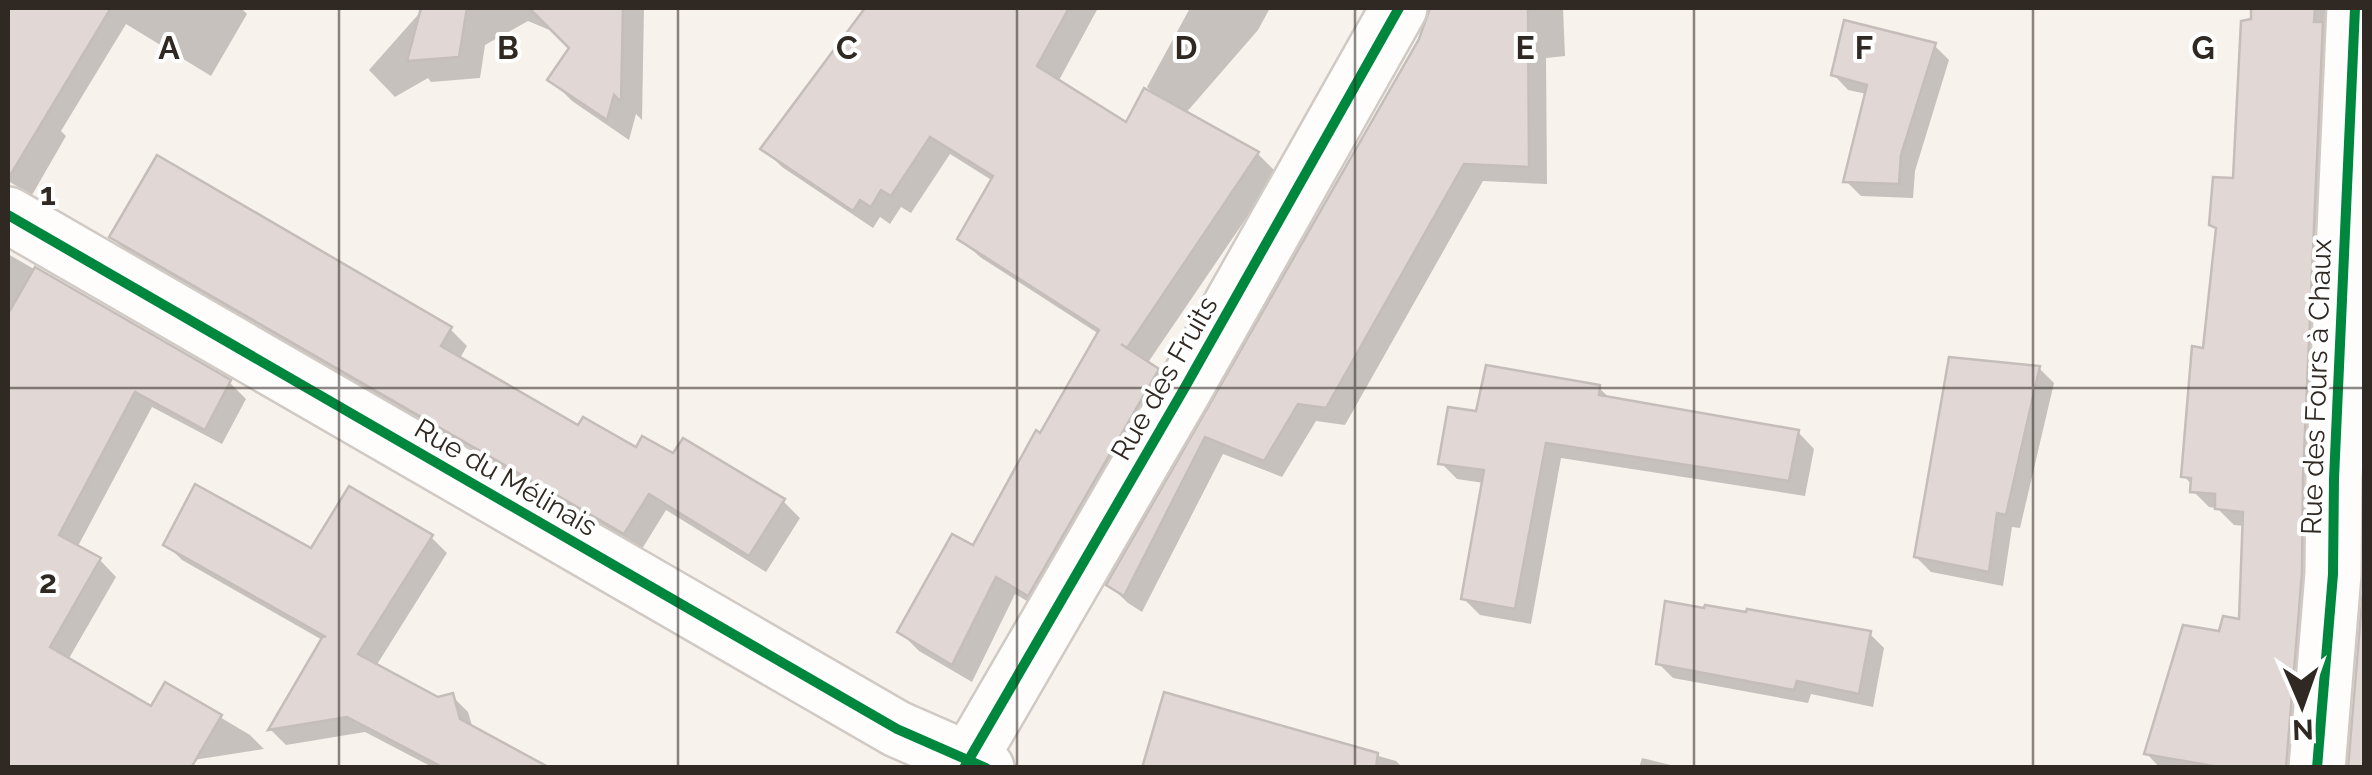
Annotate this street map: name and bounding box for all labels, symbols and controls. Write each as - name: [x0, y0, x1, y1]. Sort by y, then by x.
- text: A: [158, 29, 180, 66]
- text: B: [497, 29, 519, 66]
- text: C: [836, 29, 858, 66]
- text: D: [1175, 29, 1197, 66]
- text: E: [1515, 29, 1535, 66]
- text: F: [1855, 29, 1873, 66]
- text: G: [2191, 29, 2215, 66]
- text: 1: [40, 175, 56, 212]
- street label: Rue des Fours à Chaux: [2295, 238, 2338, 536]
- street label: Rue des Fruits: [1104, 290, 1225, 466]
- street label: Rue du Mélinais: [409, 412, 603, 543]
- text: 2: [39, 563, 57, 600]
- north arrow: [2252, 655, 2352, 755]
- text: N: [2292, 713, 2314, 746]

